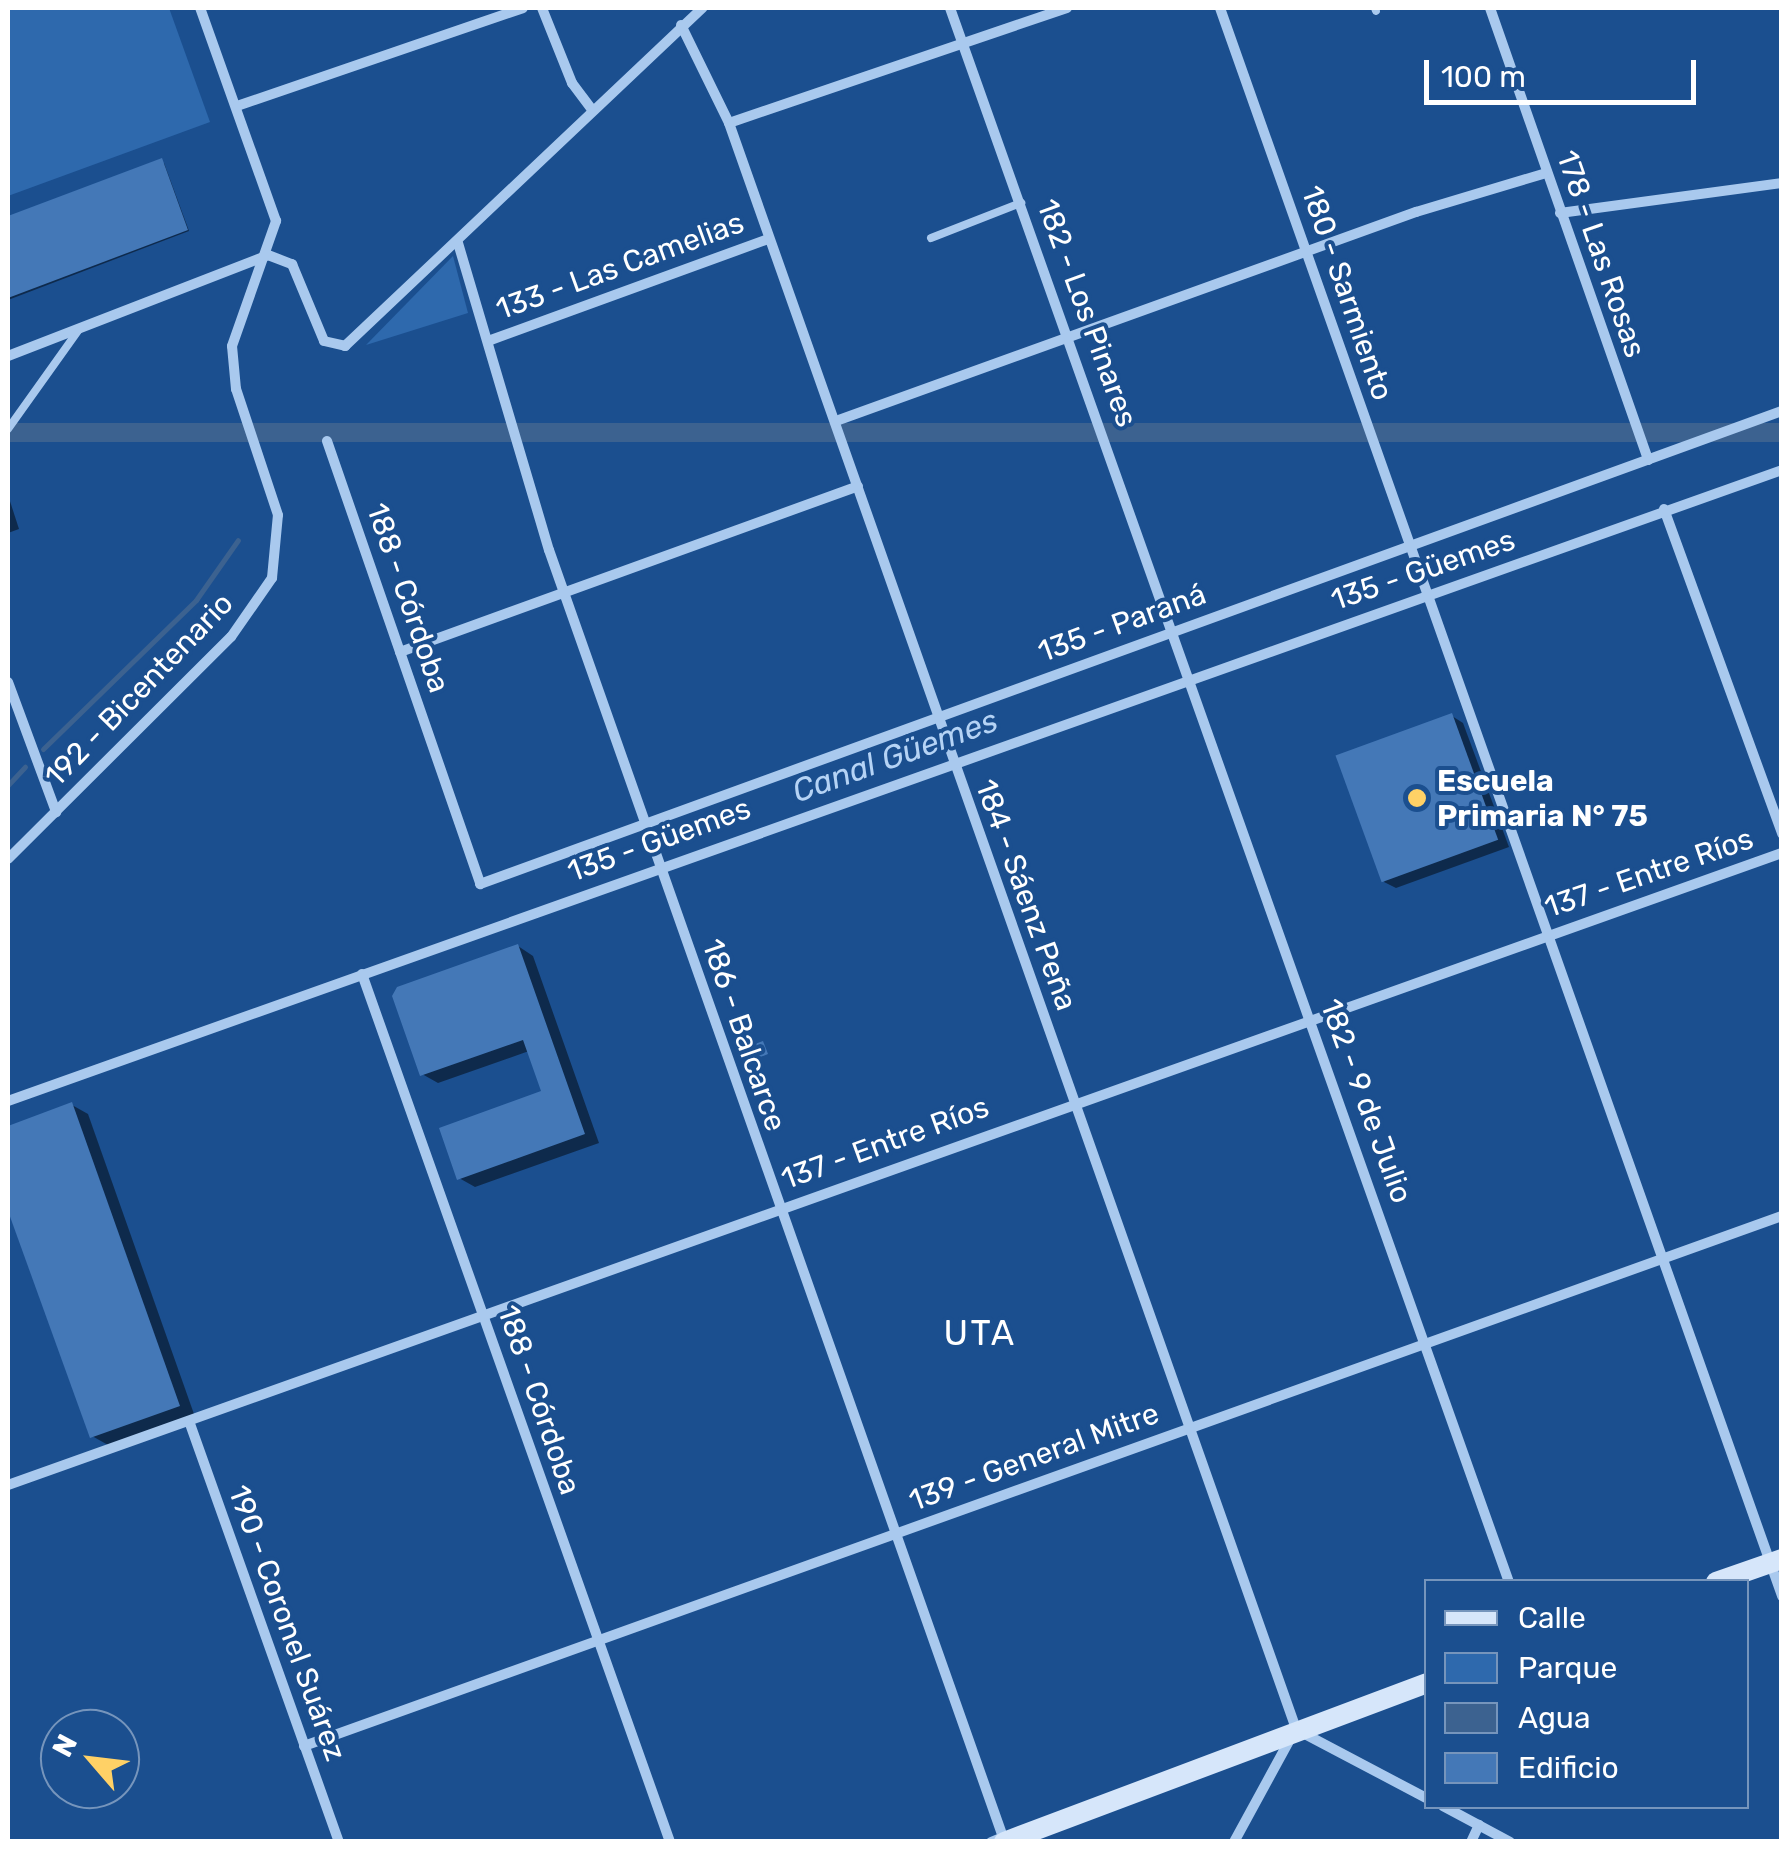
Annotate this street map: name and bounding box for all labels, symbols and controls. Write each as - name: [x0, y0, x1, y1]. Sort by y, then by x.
- scale bar: [1429, 40, 1702, 102]
- text: 100 m: [1441, 59, 1526, 95]
- street label: 178 - Las Rosas: [1549, 146, 1653, 362]
- street label: 180 - Sarmiento: [1293, 181, 1401, 405]
- street label: 182 - Los Pinares: [1029, 194, 1145, 432]
- street label: 133 - Las Camelias: [491, 205, 749, 327]
- street label: 188 - Córdoba: [359, 499, 457, 697]
- street label: 135 - Güemes: [1326, 522, 1520, 618]
- street label: 135 - Paraná: [1033, 576, 1211, 670]
- street label: 192 - Bicentenario: [37, 586, 241, 794]
- water label: Canal Güemes: [787, 701, 1003, 811]
- place label: Escuela Primaria N° 75: [1437, 763, 1648, 834]
- street label: 184 - Sáenz Peña: [967, 775, 1085, 1015]
- marker: Escuela Primaria N° 75: [1406, 787, 1428, 809]
- street label: 135 - Güemes: [563, 790, 755, 890]
- street label: 137 - Entre Ríos: [1540, 820, 1758, 926]
- street label: 186 - Balcarce: [694, 934, 794, 1136]
- street label: 182 - 9 de Julio: [1312, 994, 1420, 1208]
- street label: 137 - Entre Ríos: [776, 1089, 994, 1197]
- street label: 188 - Córdoba: [490, 1301, 588, 1499]
- district label: UTA: [943, 1312, 1017, 1354]
- street label: 139 - General Mitre: [904, 1395, 1164, 1519]
- street label: 190 - Coronel Suárez: [220, 1480, 354, 1766]
- legend: [1424, 1579, 1749, 1809]
- text: Calle: [1518, 1600, 1586, 1636]
- text: Parque: [1518, 1650, 1617, 1686]
- text: Agua: [1518, 1700, 1590, 1736]
- north arrow: [40, 1709, 140, 1809]
- text: N: [46, 1729, 84, 1762]
- text: Edificio: [1518, 1750, 1619, 1786]

